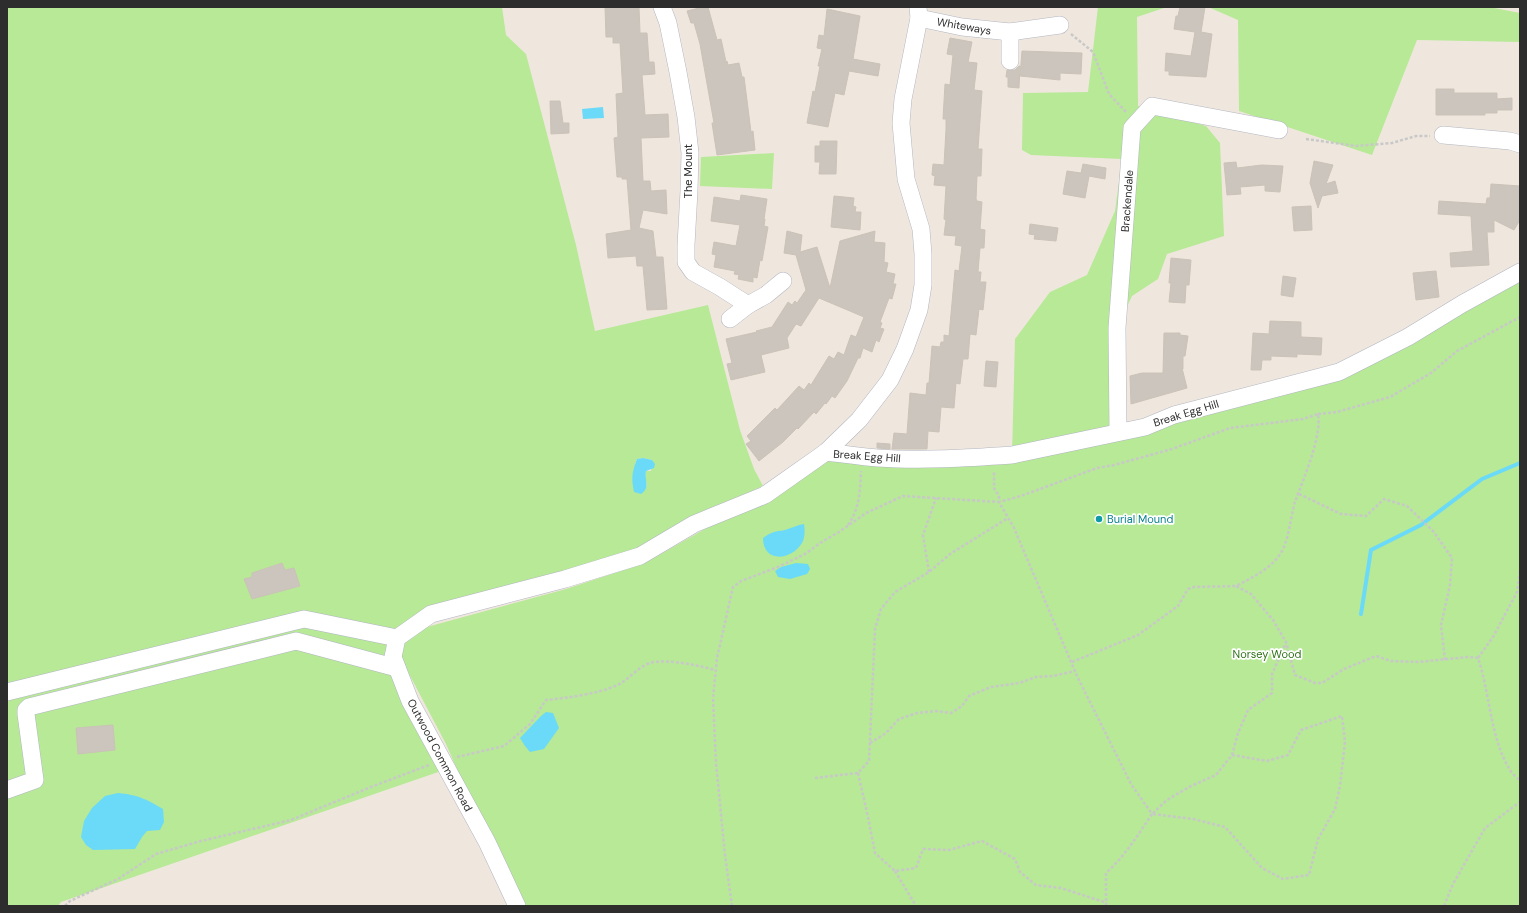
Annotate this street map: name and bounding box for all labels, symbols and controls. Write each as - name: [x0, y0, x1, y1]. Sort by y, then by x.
- street label: Whiteways: [936, 14, 992, 38]
- street label: The Mount: [681, 144, 695, 198]
- street label: Brackendale: [1118, 169, 1136, 233]
- street label: Break Egg Hill: [1152, 396, 1220, 430]
- street label: Break Egg Hill: [833, 447, 901, 465]
- place label: Burial Mound: [1107, 512, 1173, 526]
- marker: Burial Mound: [1094, 514, 1104, 524]
- park label: Norsey Wood: [1233, 647, 1302, 661]
- street label: Outwood Common Road: [404, 696, 476, 814]

